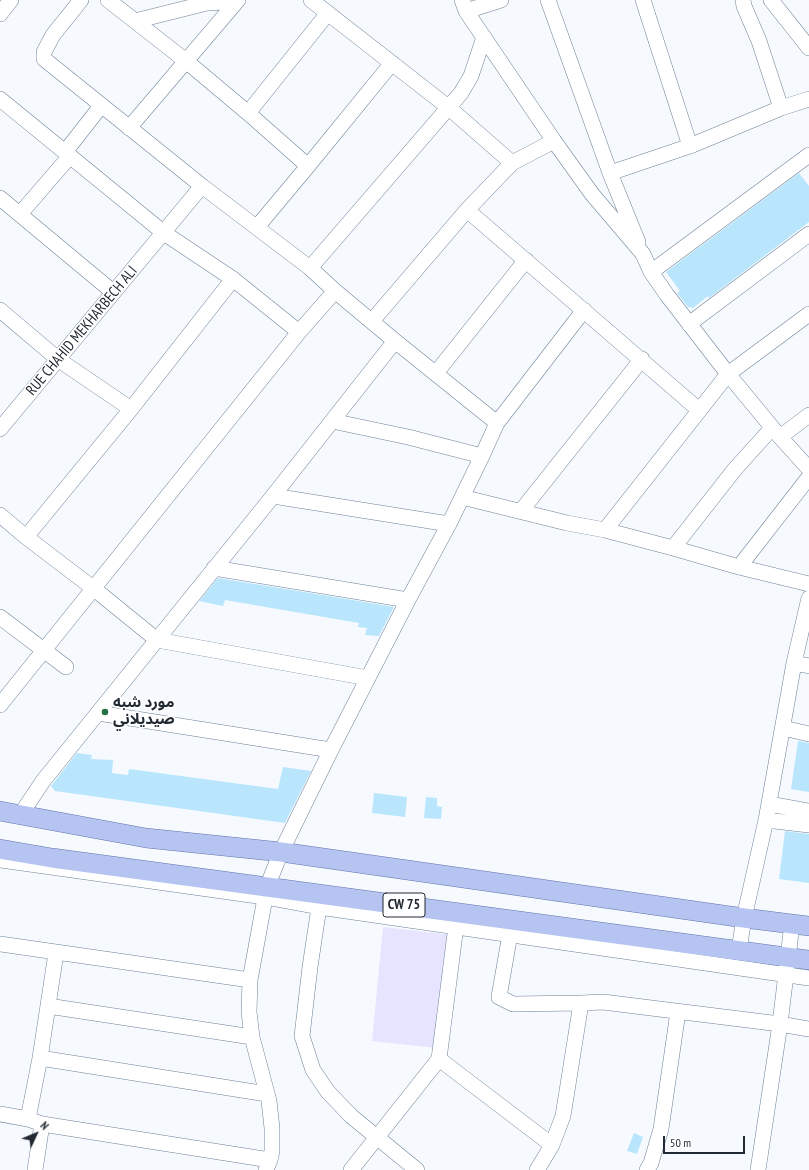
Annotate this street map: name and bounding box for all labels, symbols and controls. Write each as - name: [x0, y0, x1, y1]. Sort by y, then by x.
- street label: RUE CHAHID MEKHARBECH ALI: [23, 263, 141, 399]
- place label: مورد شبه صيديلاني: [113, 694, 175, 729]
- marker: مورد شبه صيديلاني: [100, 707, 110, 717]
- road number: CW 75: [383, 893, 425, 917]
- north arrow: [16, 1114, 56, 1154]
- text: N: [38, 1119, 52, 1133]
- scale bar: [665, 1128, 747, 1154]
- text: 50 m: [670, 1135, 691, 1150]

